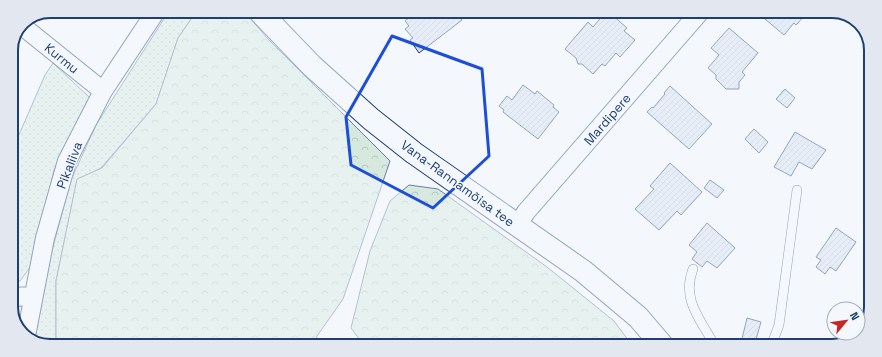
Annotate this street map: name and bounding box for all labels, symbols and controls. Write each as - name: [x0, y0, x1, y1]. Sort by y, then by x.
- street label: Kurmu: [41, 39, 82, 77]
- street label: Mardipere: [580, 90, 635, 149]
- street label: Vana-Rannamõisa tee: [397, 136, 518, 230]
- street label: Pikaliiva: [53, 139, 86, 191]
- north arrow: [826, 301, 866, 341]
- text: N: [847, 310, 863, 323]

